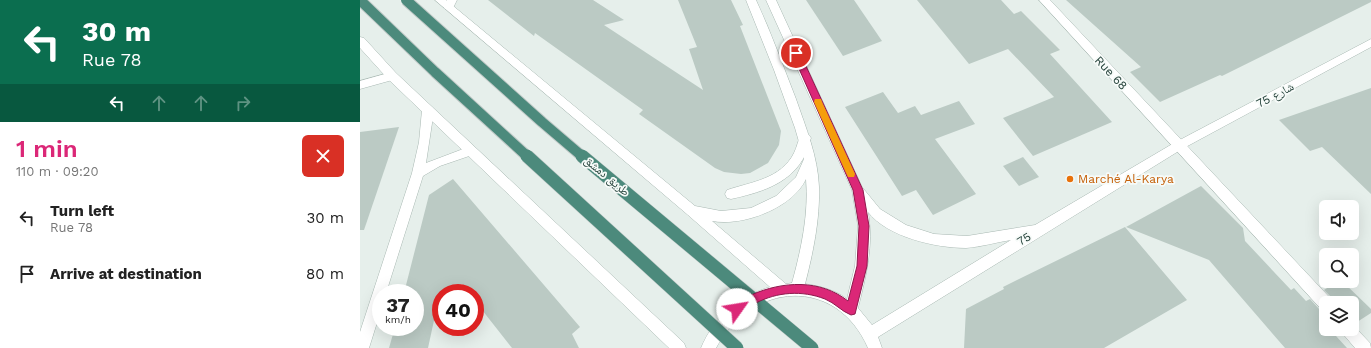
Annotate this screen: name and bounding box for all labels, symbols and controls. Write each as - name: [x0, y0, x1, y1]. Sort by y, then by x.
- text: 30 m: [82, 15, 151, 48]
- icon: left: [16, 16, 68, 68]
- pin: [779, 36, 813, 70]
- icon: arrive: [785, 42, 807, 64]
- text: Rue 78: [82, 49, 142, 70]
- street label: Rue 68: [1092, 53, 1130, 93]
- street label: شارع 75: [1254, 79, 1297, 112]
- icon: left: [106, 92, 128, 114]
- icon: ahead: [148, 92, 170, 114]
- icon: ahead: [190, 92, 212, 114]
- icon: right: [232, 92, 254, 114]
- text: 1 min: [16, 135, 78, 163]
- button: close: [302, 135, 344, 177]
- street label: طريق دمشق: [581, 153, 633, 199]
- text: 110 m · 09:20: [16, 164, 98, 179]
- place label: Marché Al-Karya: [1078, 172, 1174, 186]
- marker: Marché Al-Karya: [1065, 174, 1075, 184]
- map controls: [1319, 200, 1359, 336]
- button: sound: [1319, 200, 1359, 240]
- text: Turn left: [50, 202, 114, 220]
- icon: left: [16, 207, 38, 229]
- text: 30 m: [307, 209, 344, 227]
- text: Rue 78: [50, 220, 93, 235]
- street label: 75: [1014, 229, 1034, 249]
- button: search: [1319, 248, 1359, 288]
- icon: arrive: [16, 263, 38, 285]
- text: Arrive at destination: [50, 265, 202, 283]
- text: 80 m: [306, 265, 344, 283]
- speed limit sign: 40: [432, 284, 484, 336]
- position arrow: [716, 288, 758, 330]
- text: 37: [386, 293, 410, 317]
- button: layers: [1319, 296, 1359, 336]
- text: km/h: [385, 314, 411, 325]

